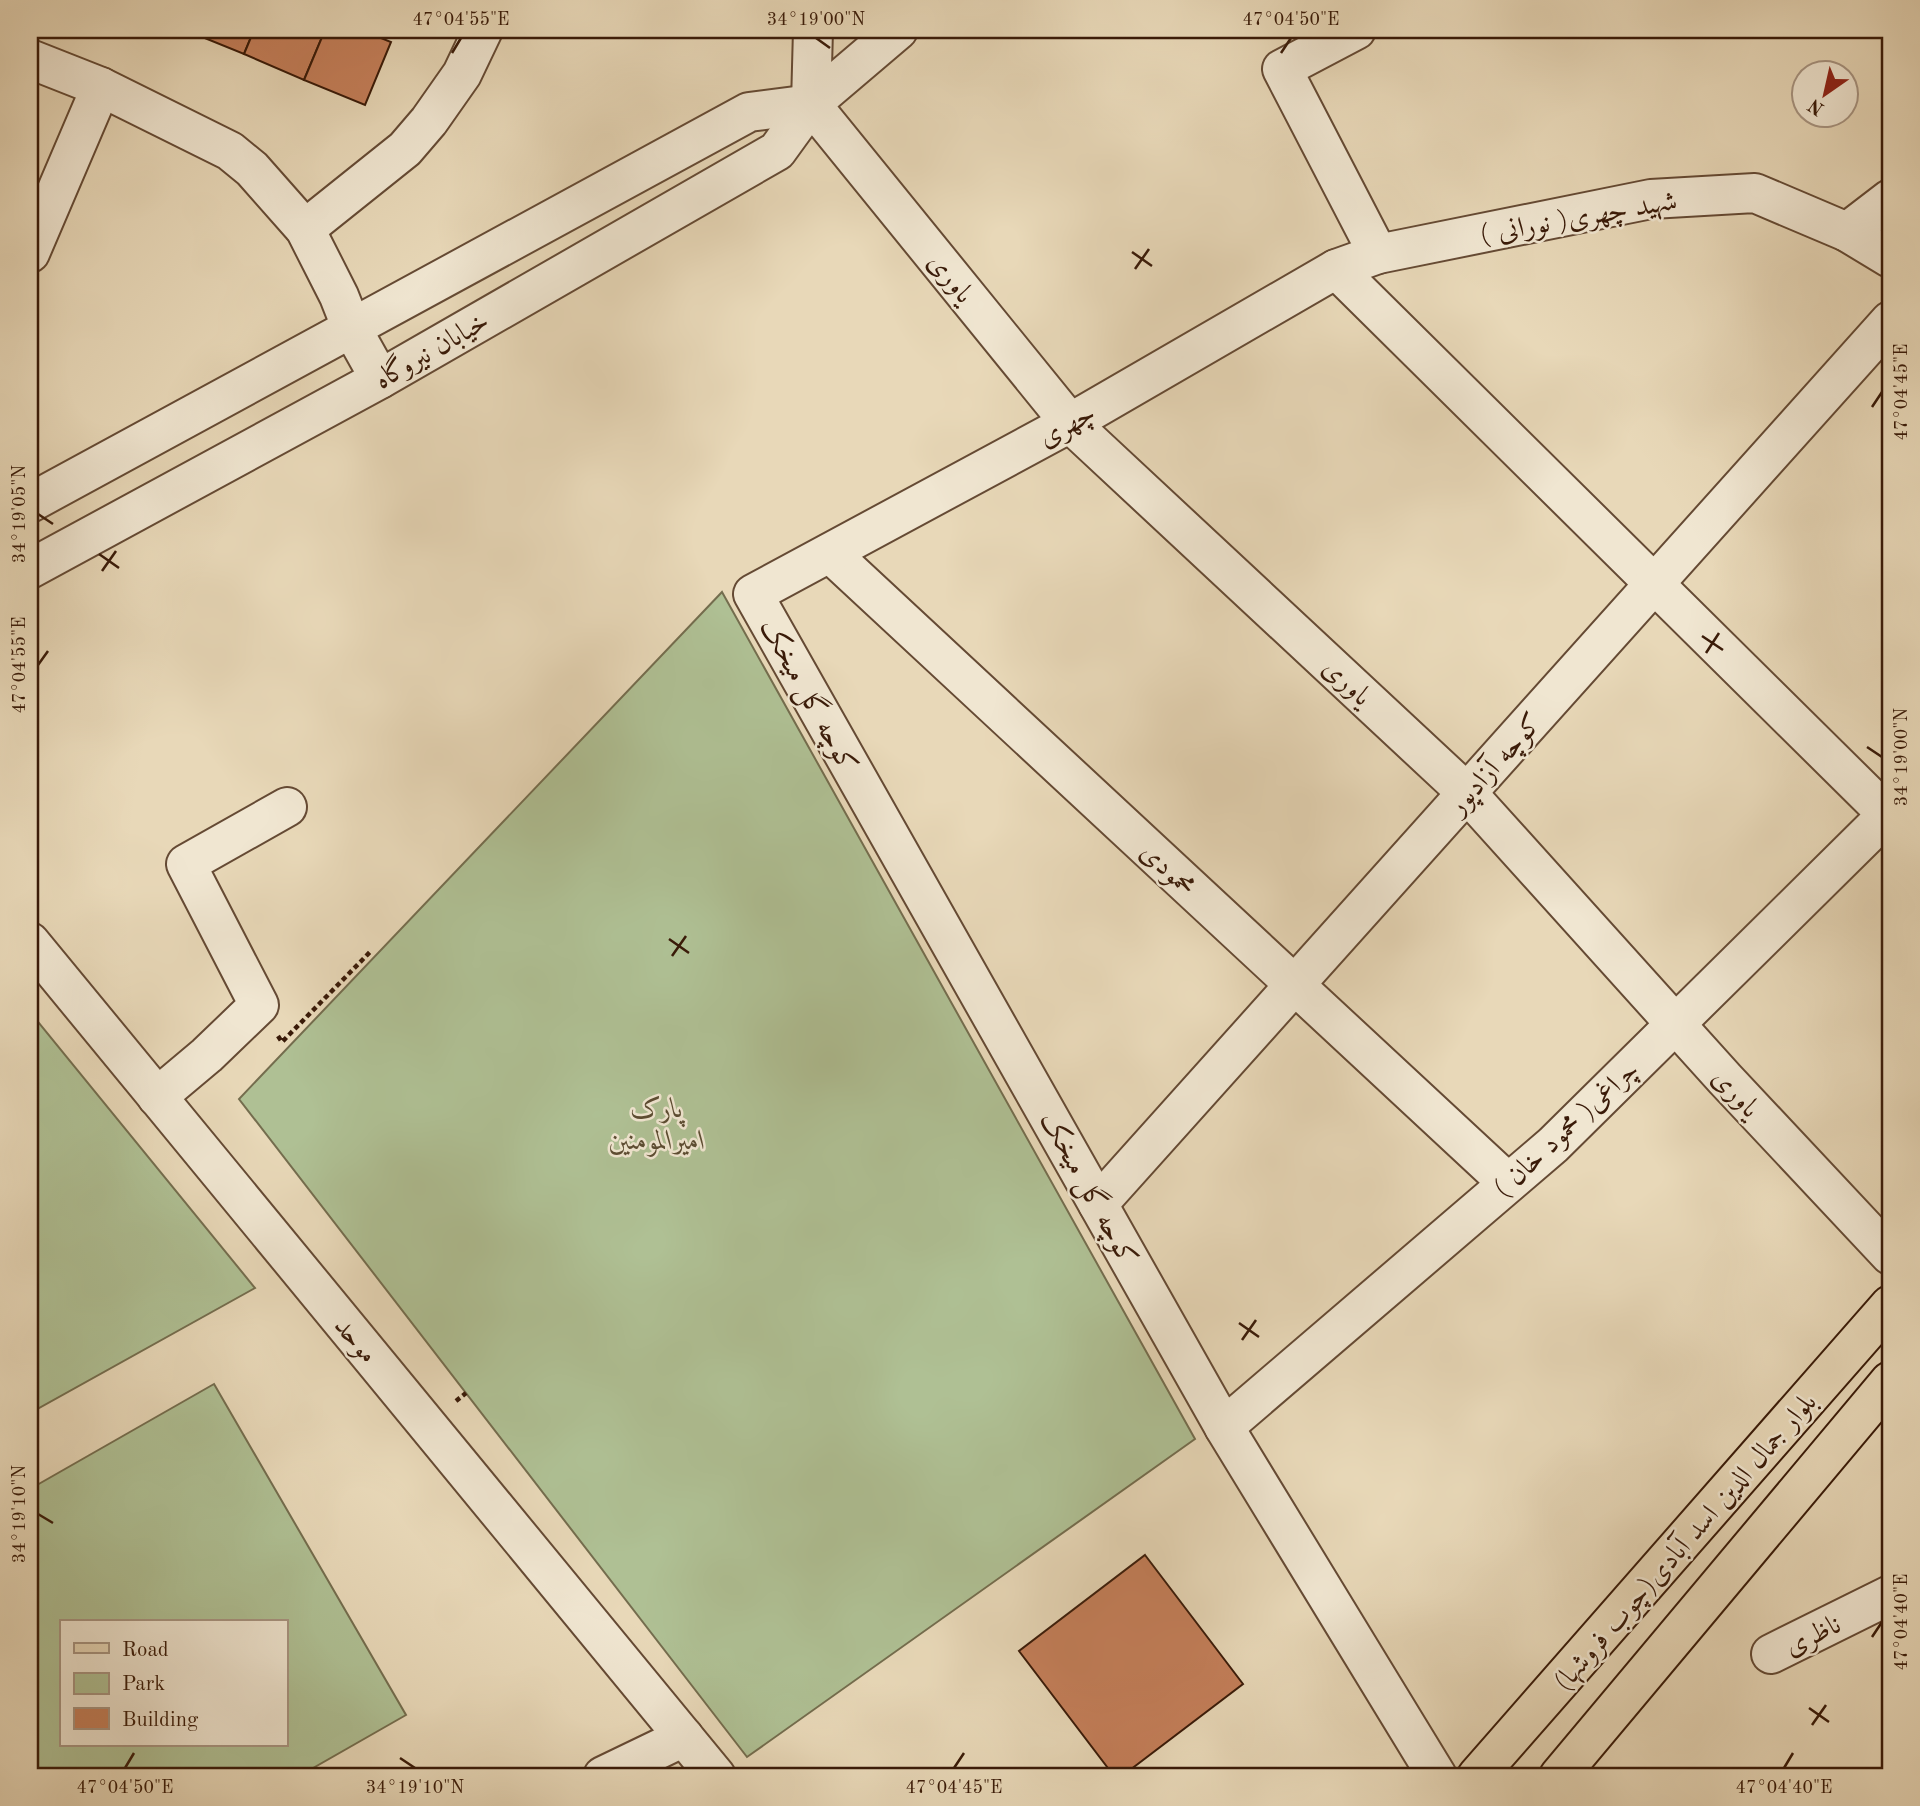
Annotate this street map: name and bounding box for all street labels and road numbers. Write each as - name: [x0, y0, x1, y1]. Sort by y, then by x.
- street label: شهید چهری( نورانی ): [1478, 188, 1680, 252]
- street label: یاوری: [921, 249, 979, 311]
- street label: خیابان نیروگاه: [368, 303, 494, 395]
- street label: چهری: [1034, 400, 1102, 455]
- street label: کوچه گل میخک: [751, 612, 865, 780]
- street label: یاوری: [1315, 654, 1377, 714]
- street label: کوچه آزادپور: [1438, 706, 1552, 826]
- street label: محمودی: [1133, 838, 1200, 903]
- street label: چراغی( محمود خان ): [1489, 1056, 1646, 1205]
- street label: یاوری: [1705, 1064, 1765, 1126]
- street label: کوچه گل میخک: [1031, 1105, 1145, 1273]
- street label: موحد: [327, 1313, 382, 1370]
- street label: بلوار جمال الدین اسد آبادی(چوب فروشها): [1546, 1385, 1825, 1699]
- street label: ناظری: [1781, 1611, 1846, 1663]

